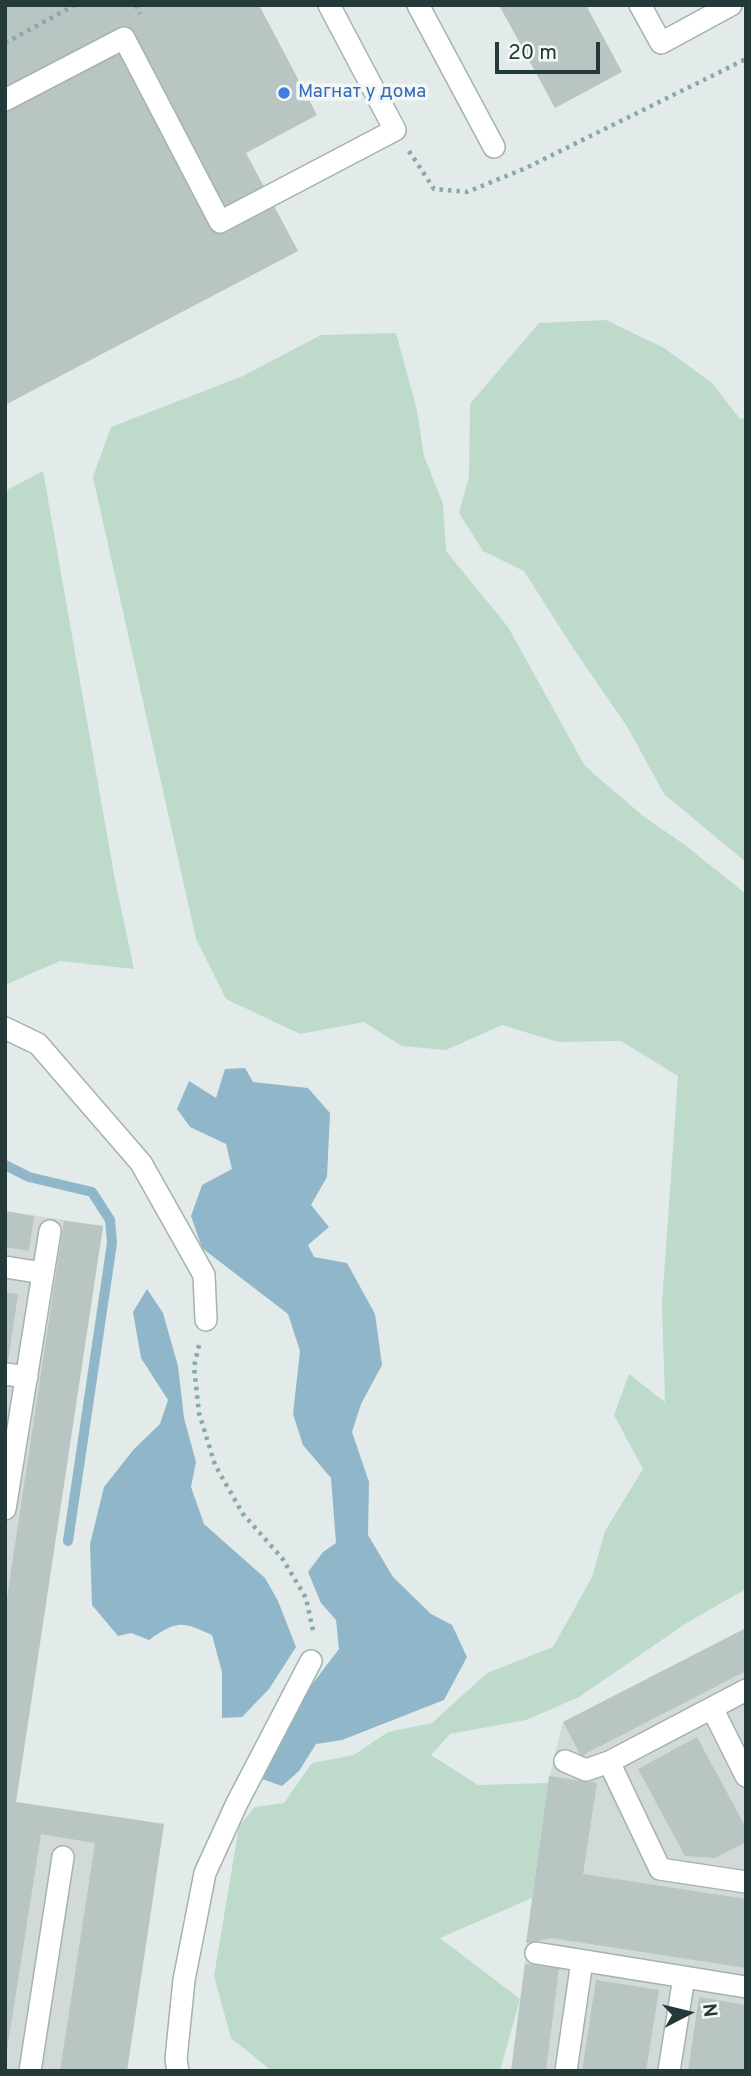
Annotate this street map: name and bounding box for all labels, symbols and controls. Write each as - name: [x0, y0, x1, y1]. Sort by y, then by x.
- scale bar: [499, 28, 604, 72]
- text: 20 m: [508, 40, 557, 67]
- place label: Магнат у дома: [298, 82, 426, 104]
- marker: Магнат у дома: [276, 85, 292, 101]
- north arrow: [653, 1978, 723, 2048]
- text: N: [696, 2002, 722, 2019]

